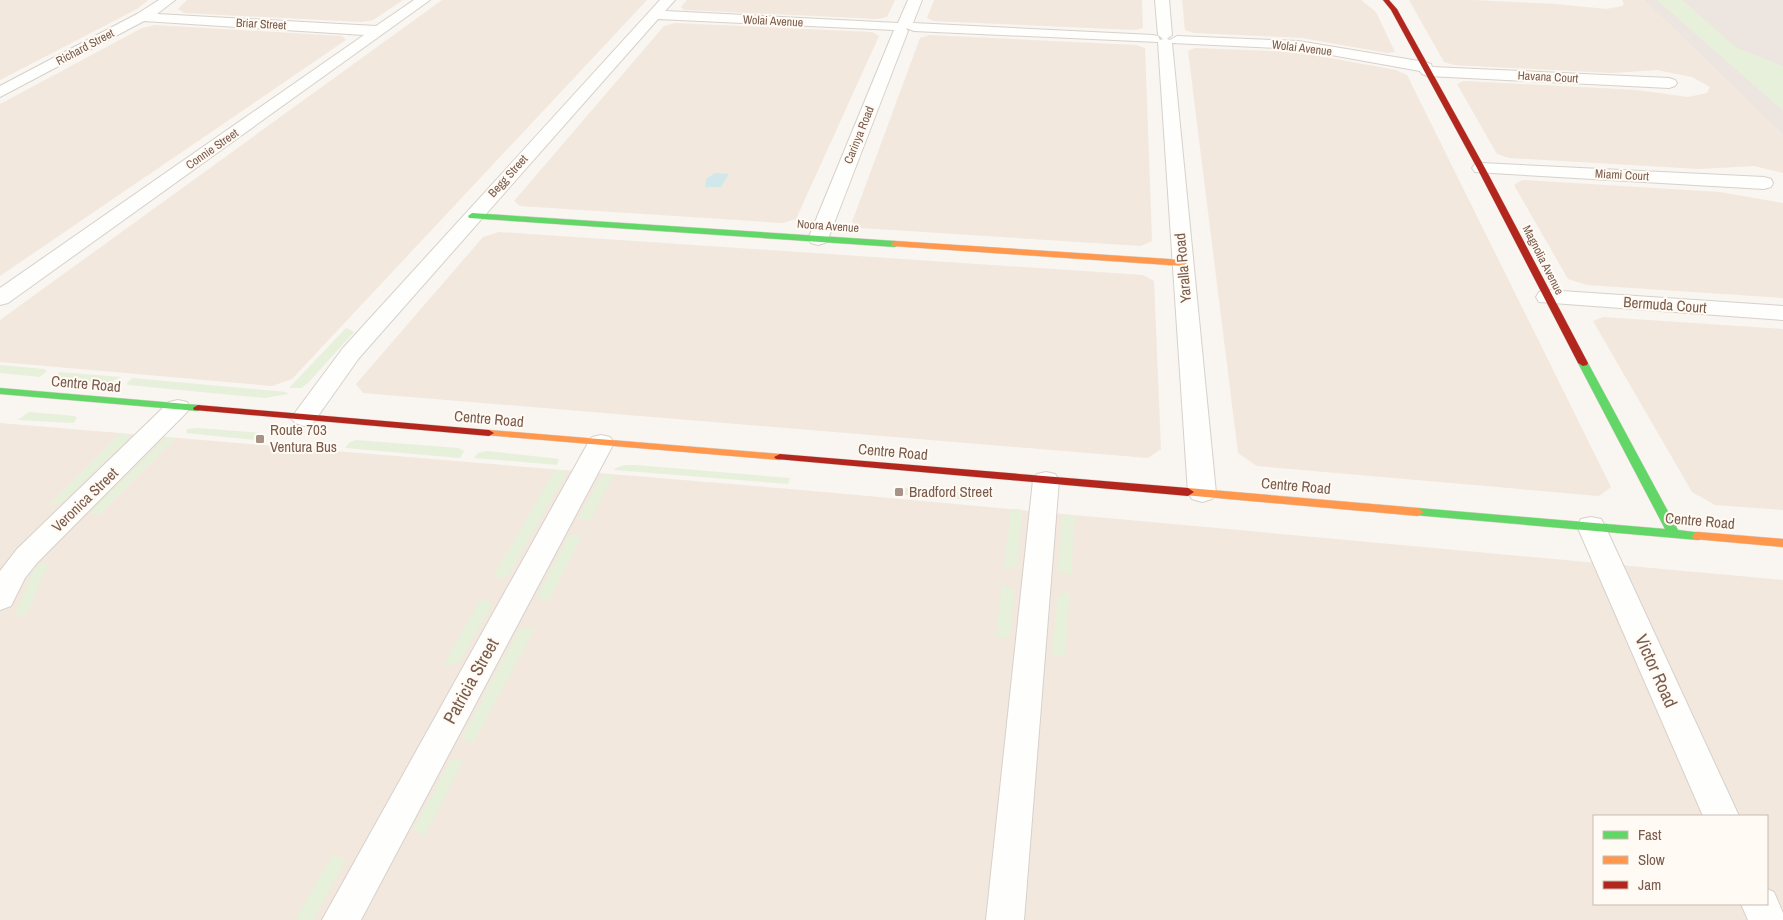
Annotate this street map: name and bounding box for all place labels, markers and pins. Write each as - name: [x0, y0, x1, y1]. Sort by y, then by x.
- place label: Route 703 Ventura Bus: [270, 419, 337, 457]
- marker: Route 703 Ventura Bus: [254, 433, 266, 445]
- place label: Bradford Street: [909, 481, 993, 502]
- marker: Bradford Street: [893, 486, 905, 498]

